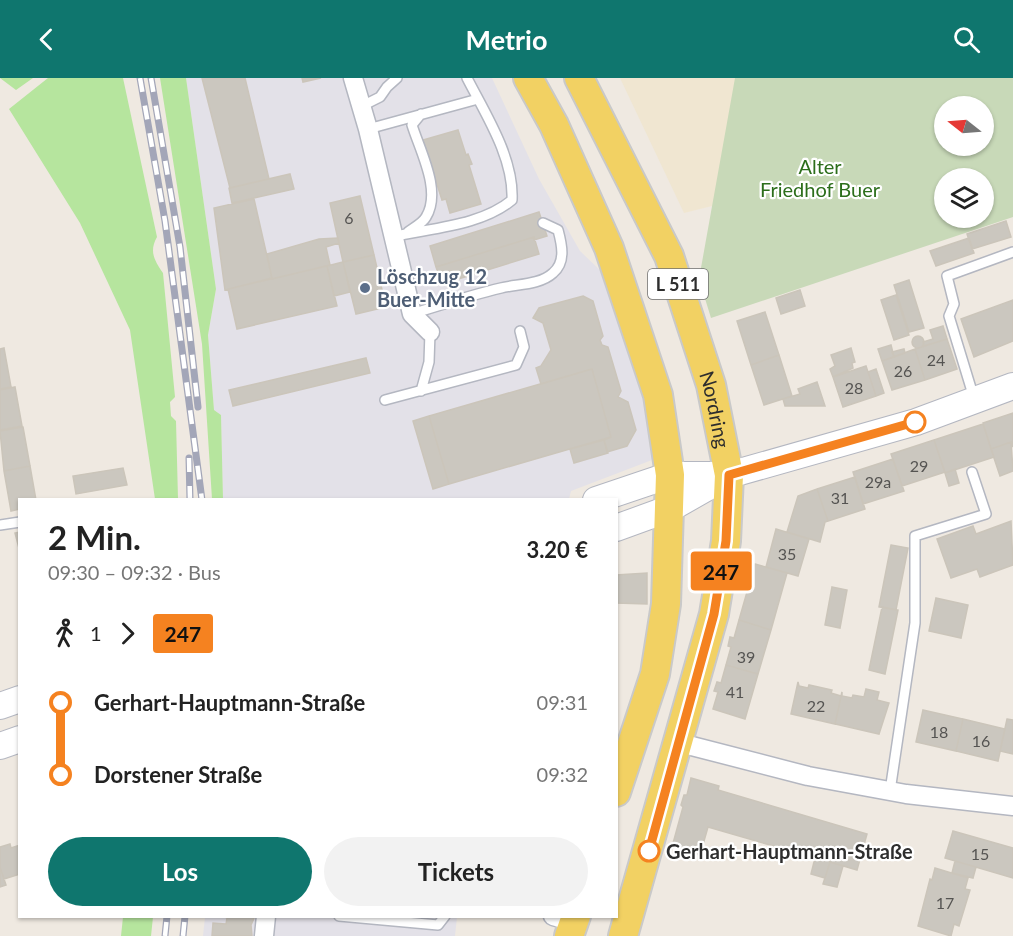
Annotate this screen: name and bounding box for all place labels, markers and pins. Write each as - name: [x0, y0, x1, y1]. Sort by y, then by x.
- place label: Löschzug 12 Buer-Mitte: [377, 264, 487, 311]
- marker: Löschzug 12 Buer-Mitte: [358, 281, 372, 295]
- unlabelled marker: [904, 411, 926, 433]
- place label: Gerhart-Hauptmann-Straße: [666, 839, 913, 863]
- marker: Gerhart-Hauptmann-Straße: [638, 840, 660, 862]

